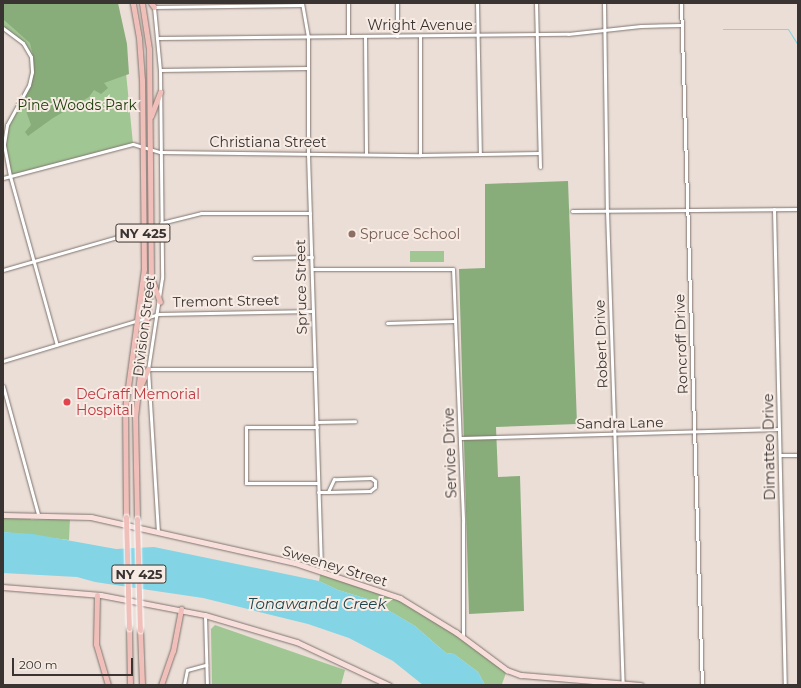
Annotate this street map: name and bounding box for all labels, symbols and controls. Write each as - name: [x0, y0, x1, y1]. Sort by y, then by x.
- street label: Wright Avenue: [367, 17, 473, 33]
- park label: Pine Woods Park: [17, 97, 137, 113]
- street label: Christiana Street: [210, 134, 326, 150]
- road number: NY 425: [115, 222, 171, 244]
- place label: Spruce School: [360, 226, 460, 242]
- marker: Spruce School: [347, 229, 357, 239]
- street label: Spruce Street: [292, 239, 310, 335]
- street label: Division Street: [129, 275, 159, 377]
- street label: Tremont Street: [173, 292, 279, 310]
- street label: Roncroff Drive: [671, 294, 691, 394]
- street label: Robert Drive: [591, 299, 611, 389]
- place label: DeGraff Memorial Hospital: [76, 386, 200, 418]
- street label: Dimatteo Drive: [760, 393, 778, 501]
- marker: DeGraff Memorial Hospital: [61, 396, 73, 408]
- street label: Service Drive: [440, 407, 460, 499]
- street label: Sandra Lane: [576, 414, 664, 432]
- street label: Sweeney Street: [280, 542, 390, 590]
- road number: NY 425: [111, 563, 167, 585]
- water label: Tonawanda Creek: [248, 595, 386, 613]
- scale bar: [14, 650, 135, 676]
- text: 200 m: [19, 657, 58, 672]

